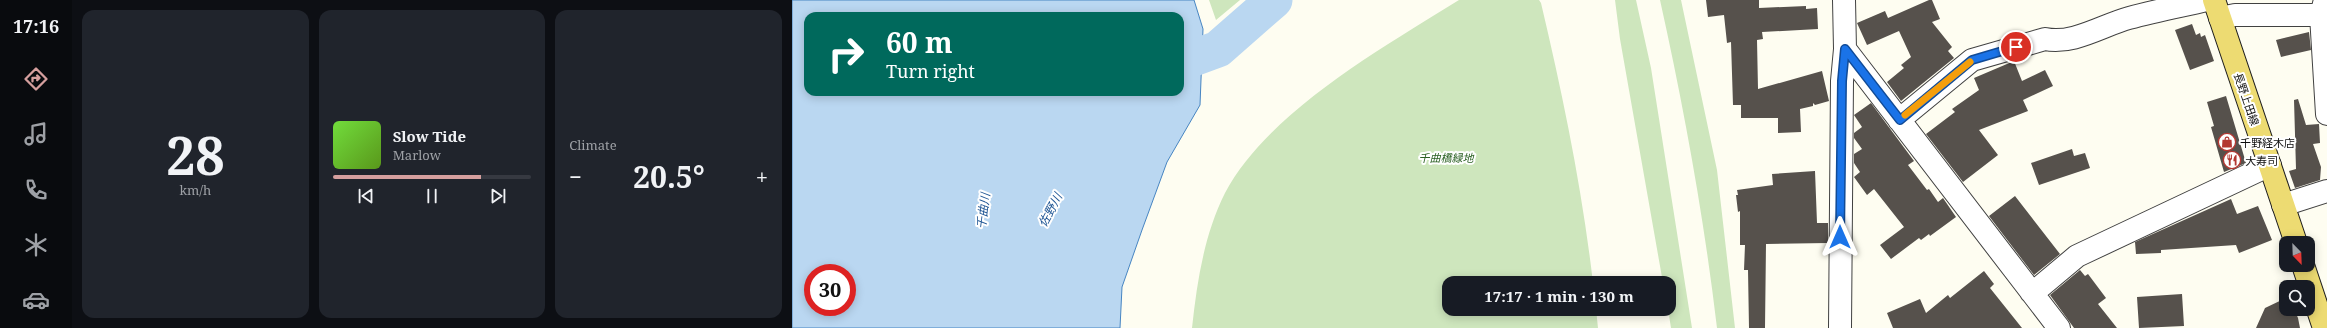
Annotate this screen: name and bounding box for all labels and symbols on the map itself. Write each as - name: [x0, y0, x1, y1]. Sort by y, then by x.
- pin: [1999, 30, 2033, 64]
- street label: 長野上田線: [2231, 71, 2263, 127]
- shop icon: 千野経木店: [2217, 132, 2237, 152]
- place label: 千野経木店: [2240, 135, 2295, 150]
- park label: 千曲橋緑地: [1419, 150, 1474, 165]
- restaurant icon: 大寿司: [2222, 150, 2242, 170]
- place label: 大寿司: [2245, 153, 2278, 168]
- water label: 佐野川: [1034, 188, 1067, 230]
- water label: 千曲川: [972, 190, 994, 230]
- position arrow: [1819, 216, 1861, 258]
- north arrow: [2279, 236, 2315, 272]
- speed limit sign: 30: [804, 264, 856, 316]

